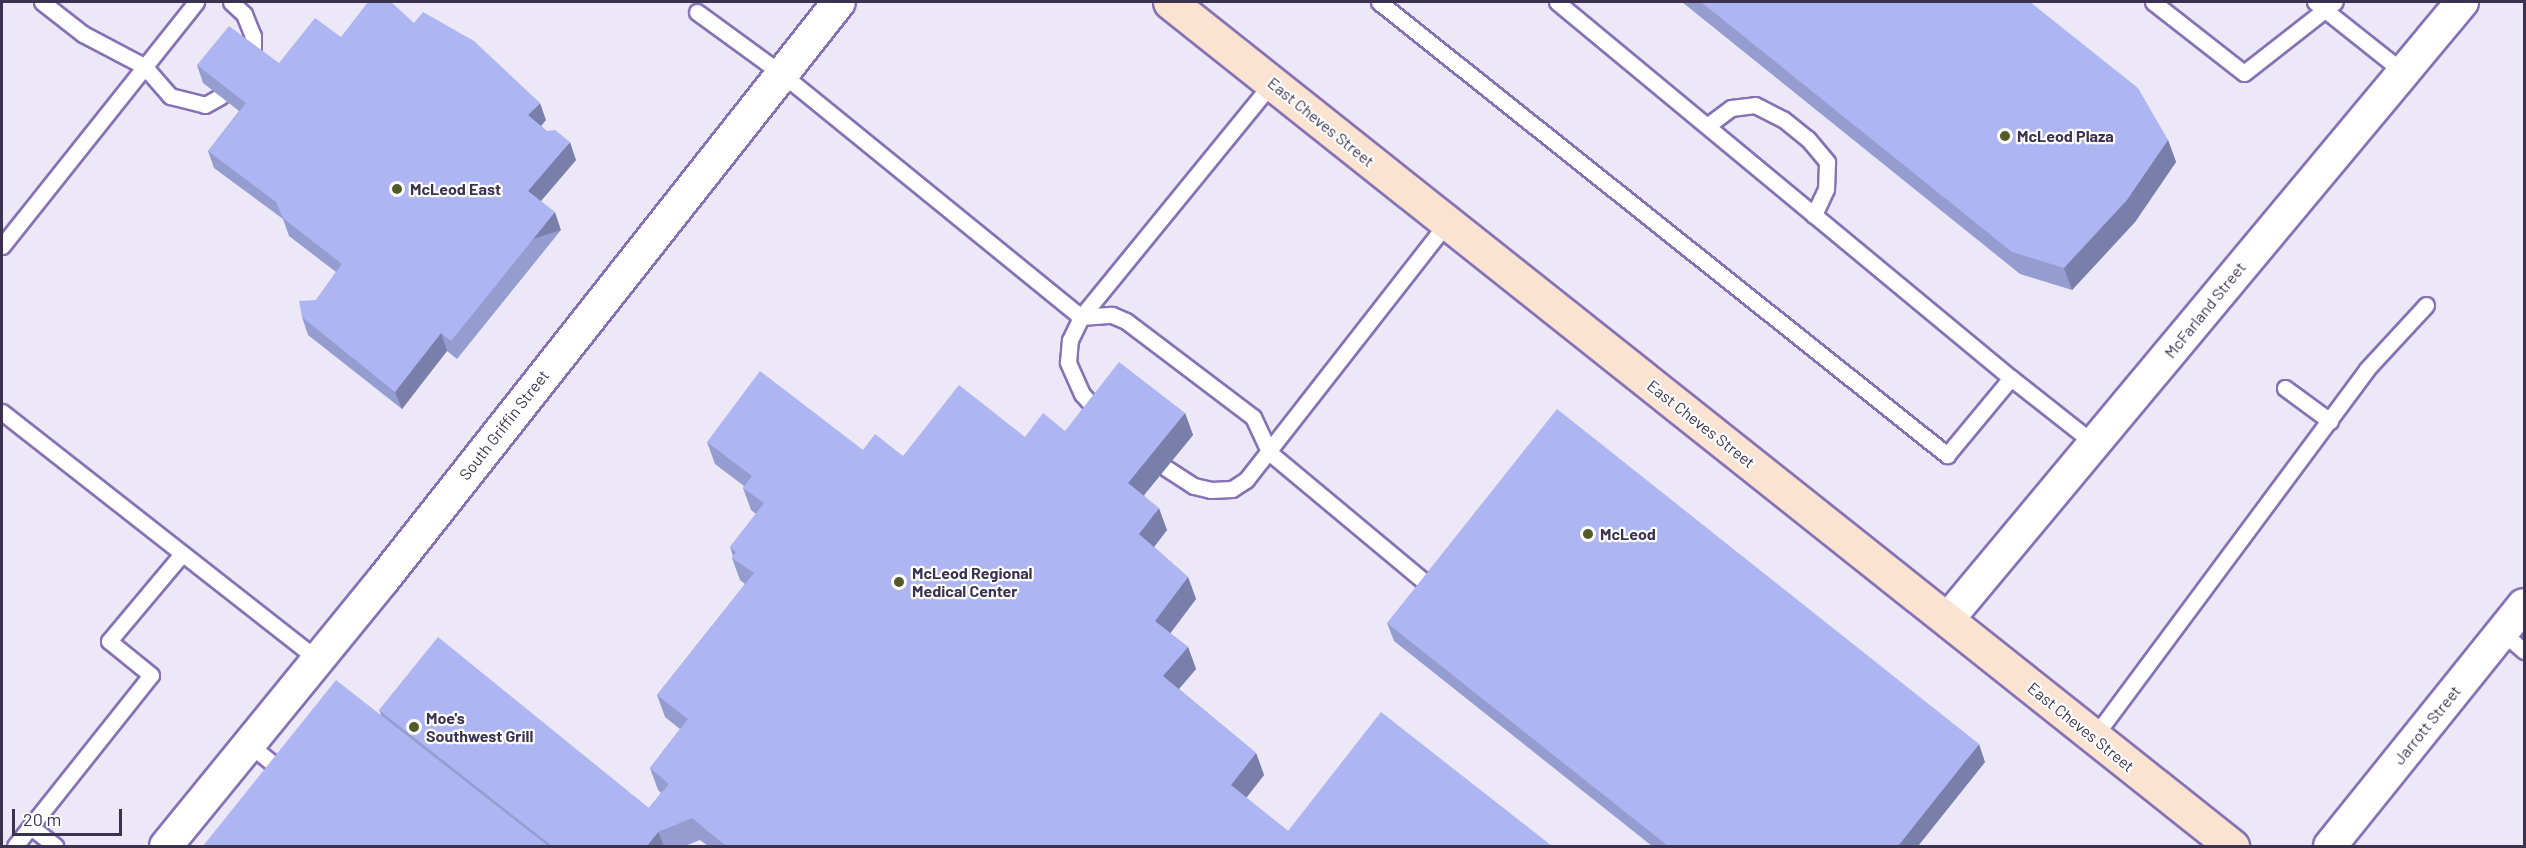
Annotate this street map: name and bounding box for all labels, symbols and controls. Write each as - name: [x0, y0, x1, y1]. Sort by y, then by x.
- street label: East Cheves Street: [1264, 73, 1378, 171]
- place label: McLeod Plaza: [2017, 126, 2114, 146]
- marker: McLeod Plaza: [1998, 129, 2012, 143]
- place label: McLeod East: [410, 179, 501, 199]
- marker: McLeod East: [388, 180, 406, 198]
- street label: McFarland Street: [2160, 258, 2250, 362]
- street label: South Griffin Street: [455, 366, 553, 484]
- street label: East Cheves Street: [1643, 376, 1759, 472]
- place label: McLeod: [1600, 524, 1656, 544]
- marker: McLeod: [1581, 527, 1595, 541]
- place label: McLeod Regional Medical Center: [912, 563, 1033, 601]
- marker: McLeod Regional Medical Center: [890, 573, 908, 591]
- street label: East Cheves Street: [2024, 678, 2138, 776]
- street label: Jarrott Street: [2389, 682, 2465, 768]
- place label: Moe's Southwest Grill: [426, 708, 533, 746]
- marker: Moe's Southwest Grill: [407, 720, 421, 734]
- scale bar: [15, 797, 124, 835]
- text: 20 m: [23, 808, 61, 830]

